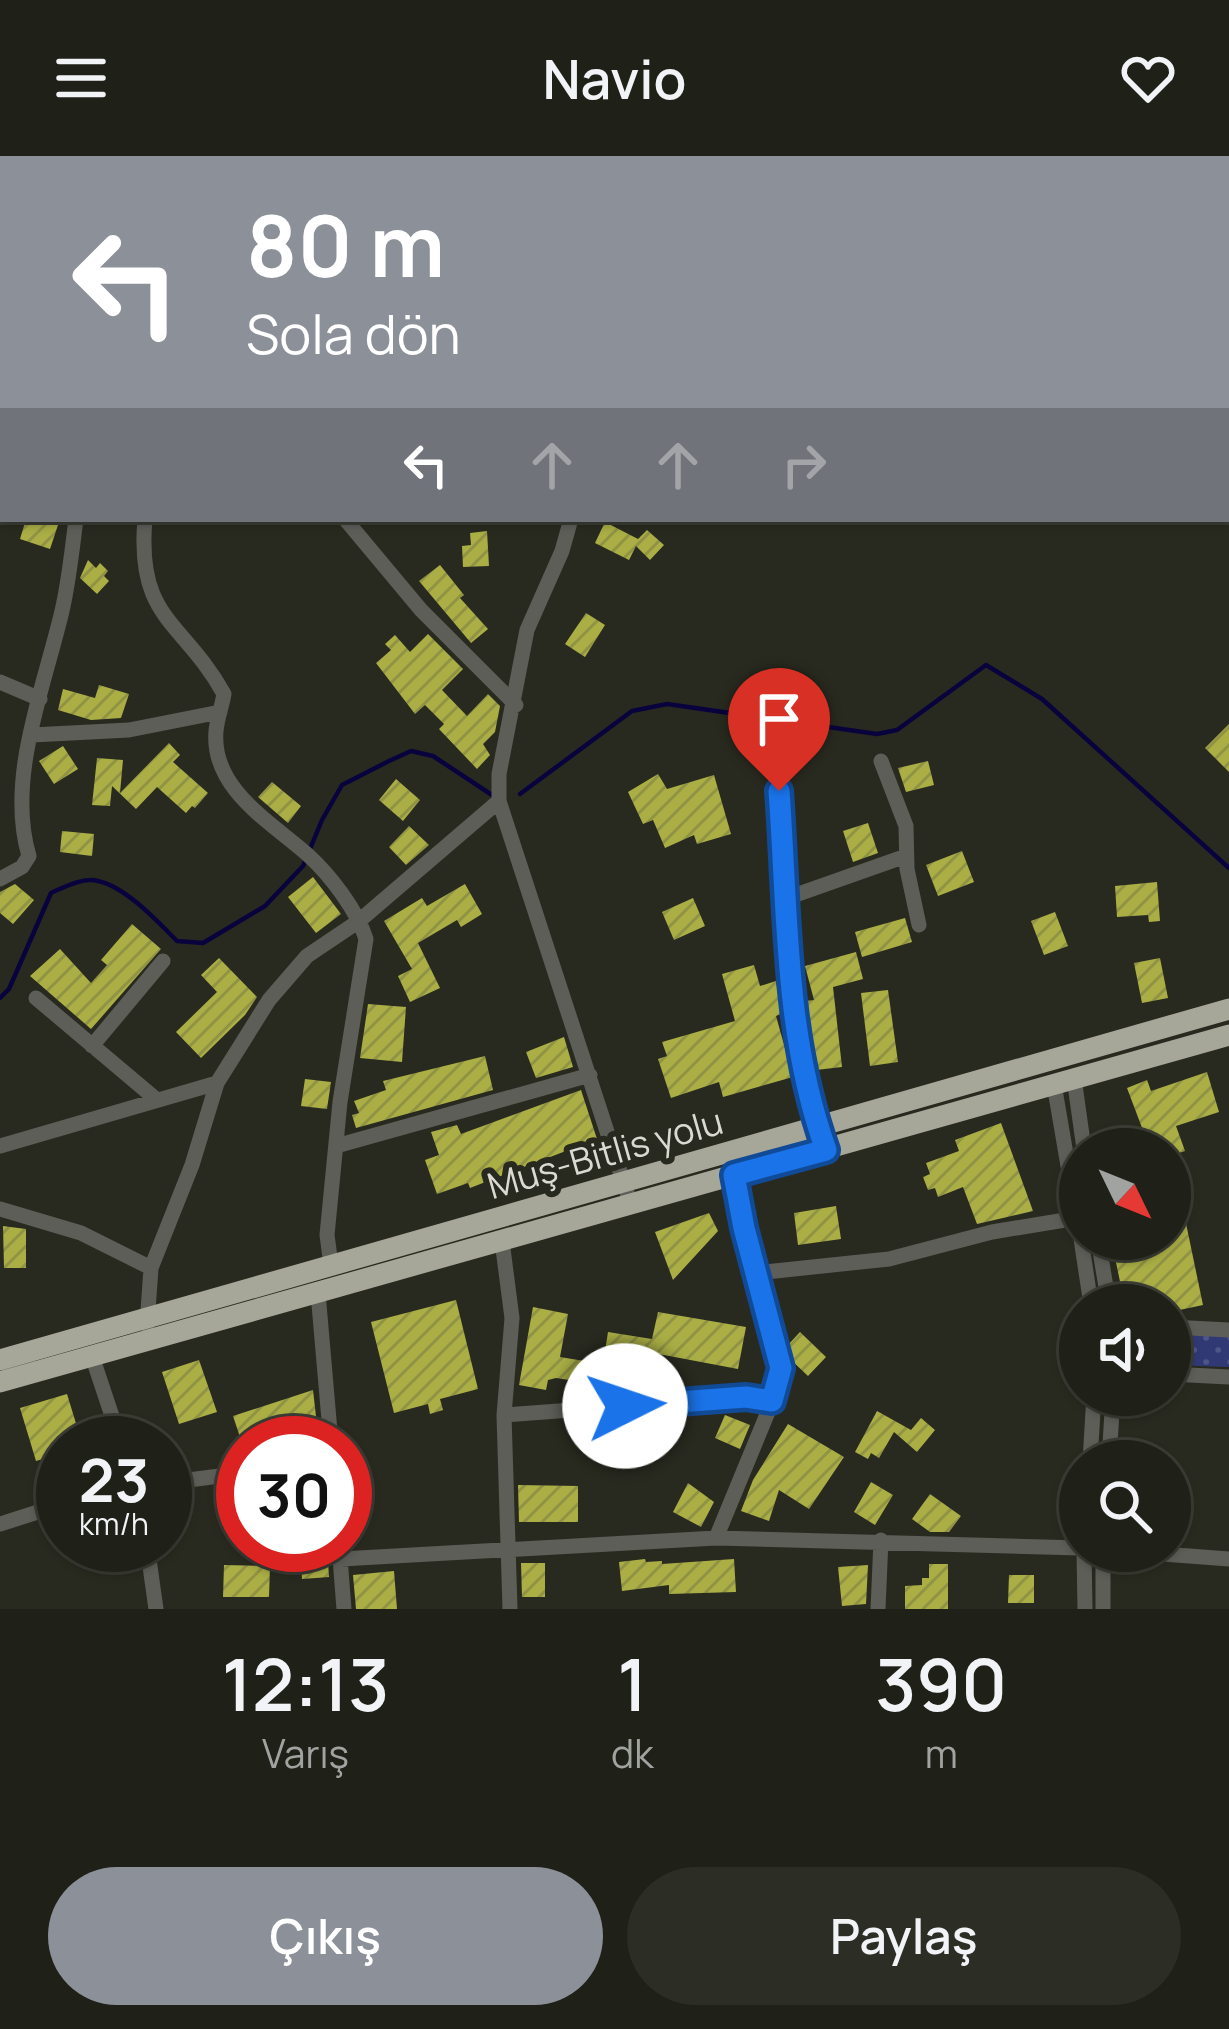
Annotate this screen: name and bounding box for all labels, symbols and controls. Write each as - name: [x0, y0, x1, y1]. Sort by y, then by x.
- text: Navio: [542, 41, 687, 115]
- icon: menu: [48, 45, 114, 111]
- icon: heart: [1115, 45, 1181, 111]
- text: 80 m: [246, 187, 445, 302]
- icon: left: [48, 204, 204, 360]
- text: Sola dön: [246, 296, 461, 370]
- icon: left: [393, 432, 459, 498]
- icon: ahead: [519, 432, 585, 498]
- icon: ahead: [645, 432, 711, 498]
- icon: right: [771, 432, 837, 498]
- pin: [728, 668, 830, 791]
- icon: arrive: [746, 686, 812, 752]
- street label: Muş-Bitlis yolu: [482, 1096, 728, 1210]
- north arrow: [1059, 1128, 1191, 1260]
- map controls: [1059, 1128, 1191, 1572]
- button: sound: [1059, 1284, 1191, 1416]
- position arrow: [562, 1343, 688, 1469]
- speed limit sign: 30: [216, 1416, 372, 1572]
- text: 23: [79, 1438, 149, 1520]
- button: search: [1059, 1440, 1191, 1572]
- text: km/h: [79, 1503, 149, 1544]
- text: 12:13: [222, 1634, 389, 1733]
- text: 1: [617, 1634, 648, 1733]
- text: 390: [875, 1634, 1007, 1733]
- text: Varış: [262, 1726, 349, 1780]
- text: dk: [611, 1726, 654, 1780]
- text: m: [925, 1726, 958, 1780]
- button: Çıkış: [48, 1867, 603, 2005]
- button: Paylaş: [627, 1867, 1181, 2005]

